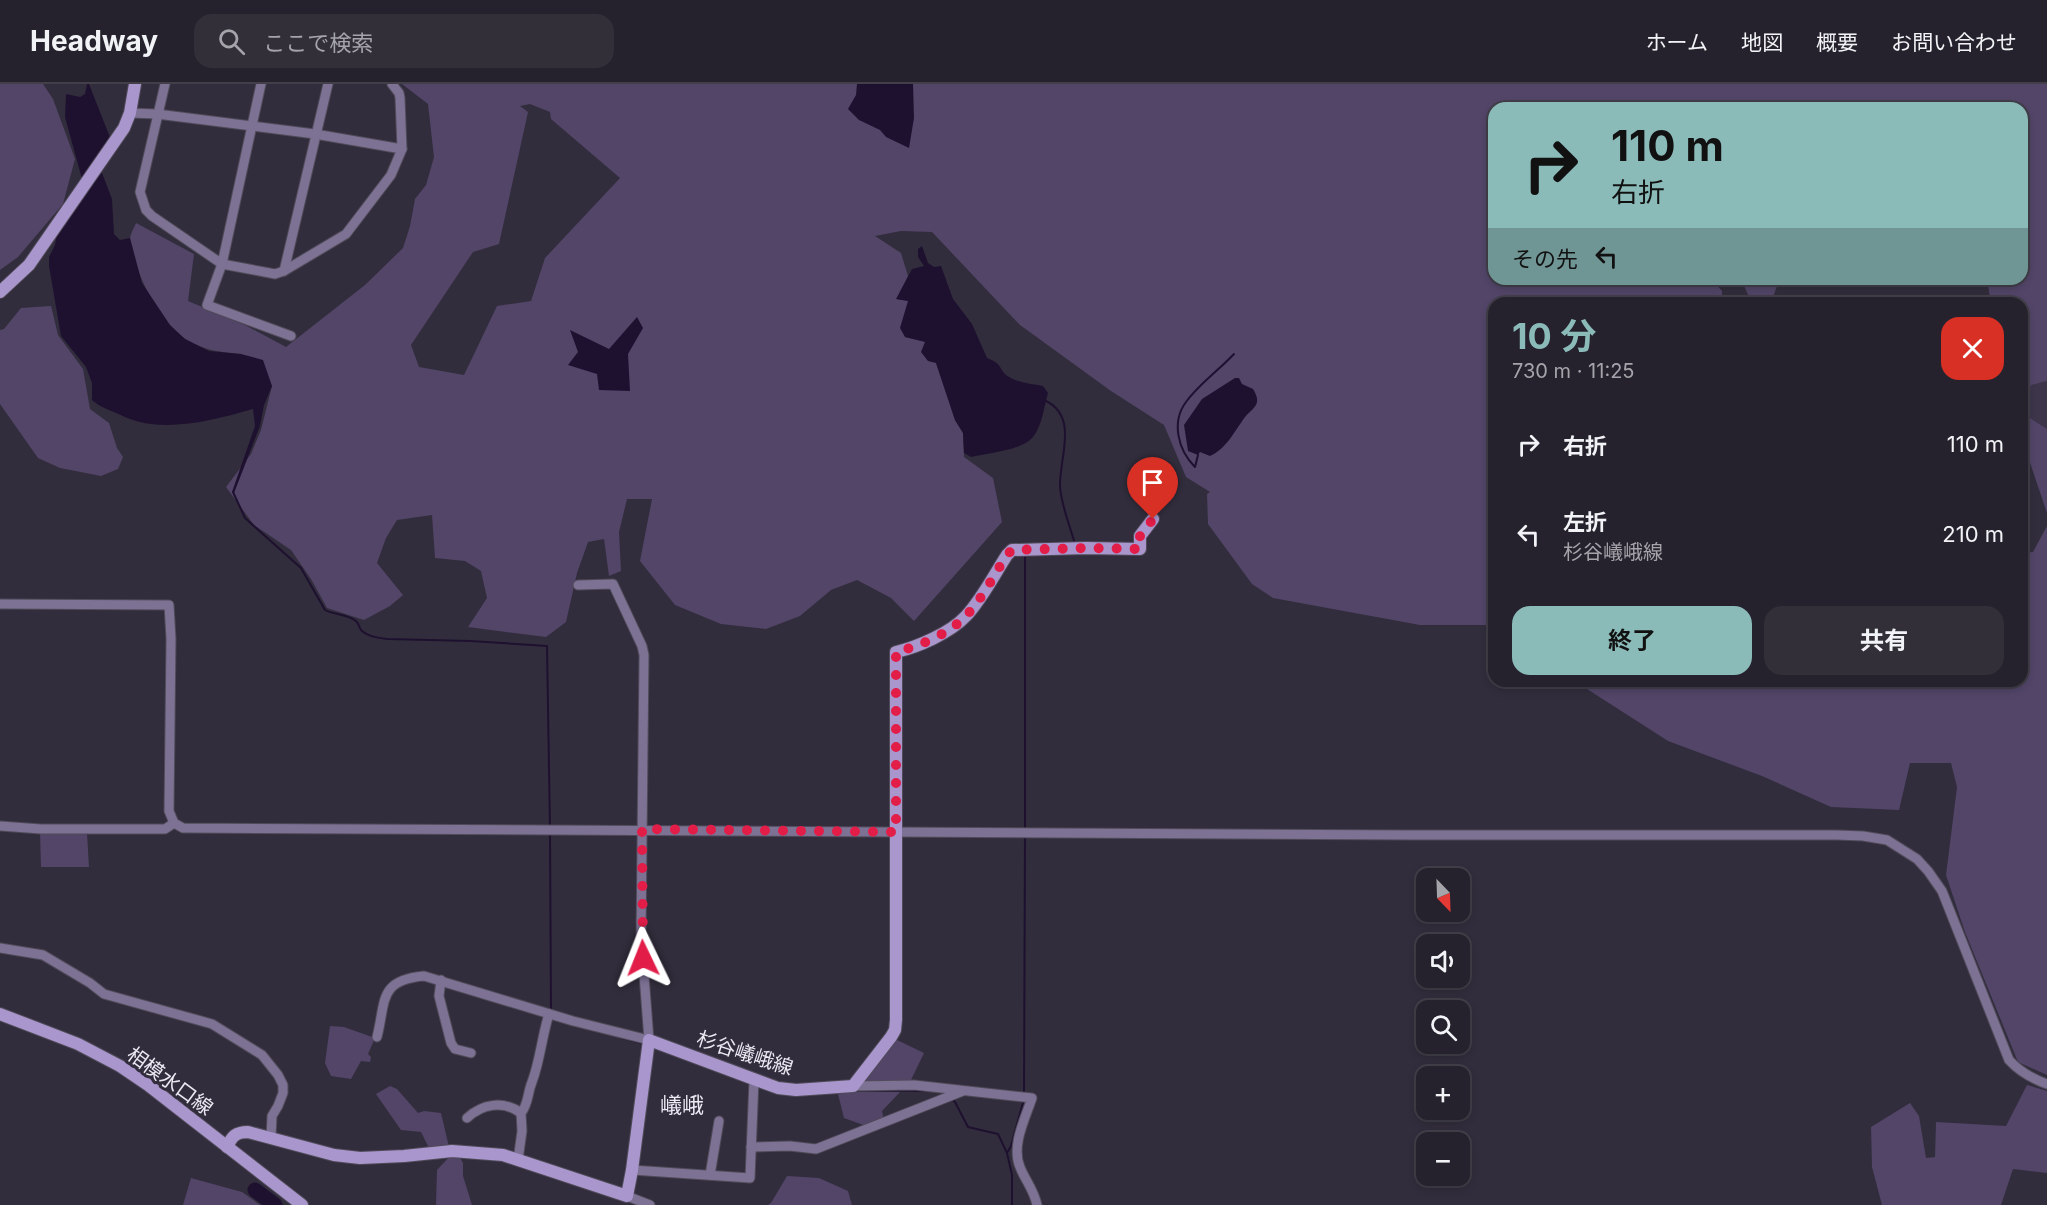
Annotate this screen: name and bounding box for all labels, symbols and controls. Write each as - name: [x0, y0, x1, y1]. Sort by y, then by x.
- search box: [194, 14, 614, 68]
- text: Headway: [30, 24, 158, 58]
- icon: search: [215, 25, 248, 58]
- text: ここで検索: [263, 30, 373, 56]
- text: ホーム: [1646, 30, 1708, 55]
- text: 地図: [1741, 30, 1783, 55]
- text: 概要: [1816, 30, 1858, 55]
- text: お問い合わせ: [1891, 30, 2017, 55]
- text: 110 m: [1611, 120, 1724, 171]
- icon: right: [1512, 126, 1590, 204]
- text: 右折: [1611, 176, 1665, 209]
- icon: left: [1590, 240, 1623, 273]
- text: その先: [1512, 246, 1578, 272]
- text: 10 分: [1512, 314, 1596, 358]
- button: close: [1941, 317, 2004, 380]
- text: 730 m · 11:25: [1512, 359, 1635, 383]
- icon: right: [1512, 428, 1545, 461]
- text: 110 m: [1947, 431, 2004, 457]
- text: 右折: [1563, 433, 1607, 459]
- pin: [1127, 457, 1178, 519]
- icon: arrive: [1136, 466, 1169, 499]
- text: 左折: [1563, 509, 1607, 535]
- icon: left: [1512, 518, 1545, 551]
- text: 210 m: [1942, 521, 2004, 547]
- text: 杉谷嶬峨線: [1563, 540, 1663, 564]
- button: 終了: [1512, 606, 1752, 675]
- button: 共有: [1764, 606, 2004, 675]
- north arrow: [1416, 868, 1470, 922]
- map controls: [1416, 868, 1470, 1186]
- position arrow: [611, 926, 675, 990]
- button: sound: [1416, 934, 1470, 988]
- button: search: [1416, 1000, 1470, 1054]
- street label: 杉谷嶬峨線: [694, 1026, 796, 1080]
- street label: 相模水口線: [122, 1042, 218, 1120]
- button: +: [1416, 1066, 1470, 1120]
- district label: 嶬峨: [660, 1092, 704, 1118]
- button: −: [1416, 1132, 1470, 1186]

